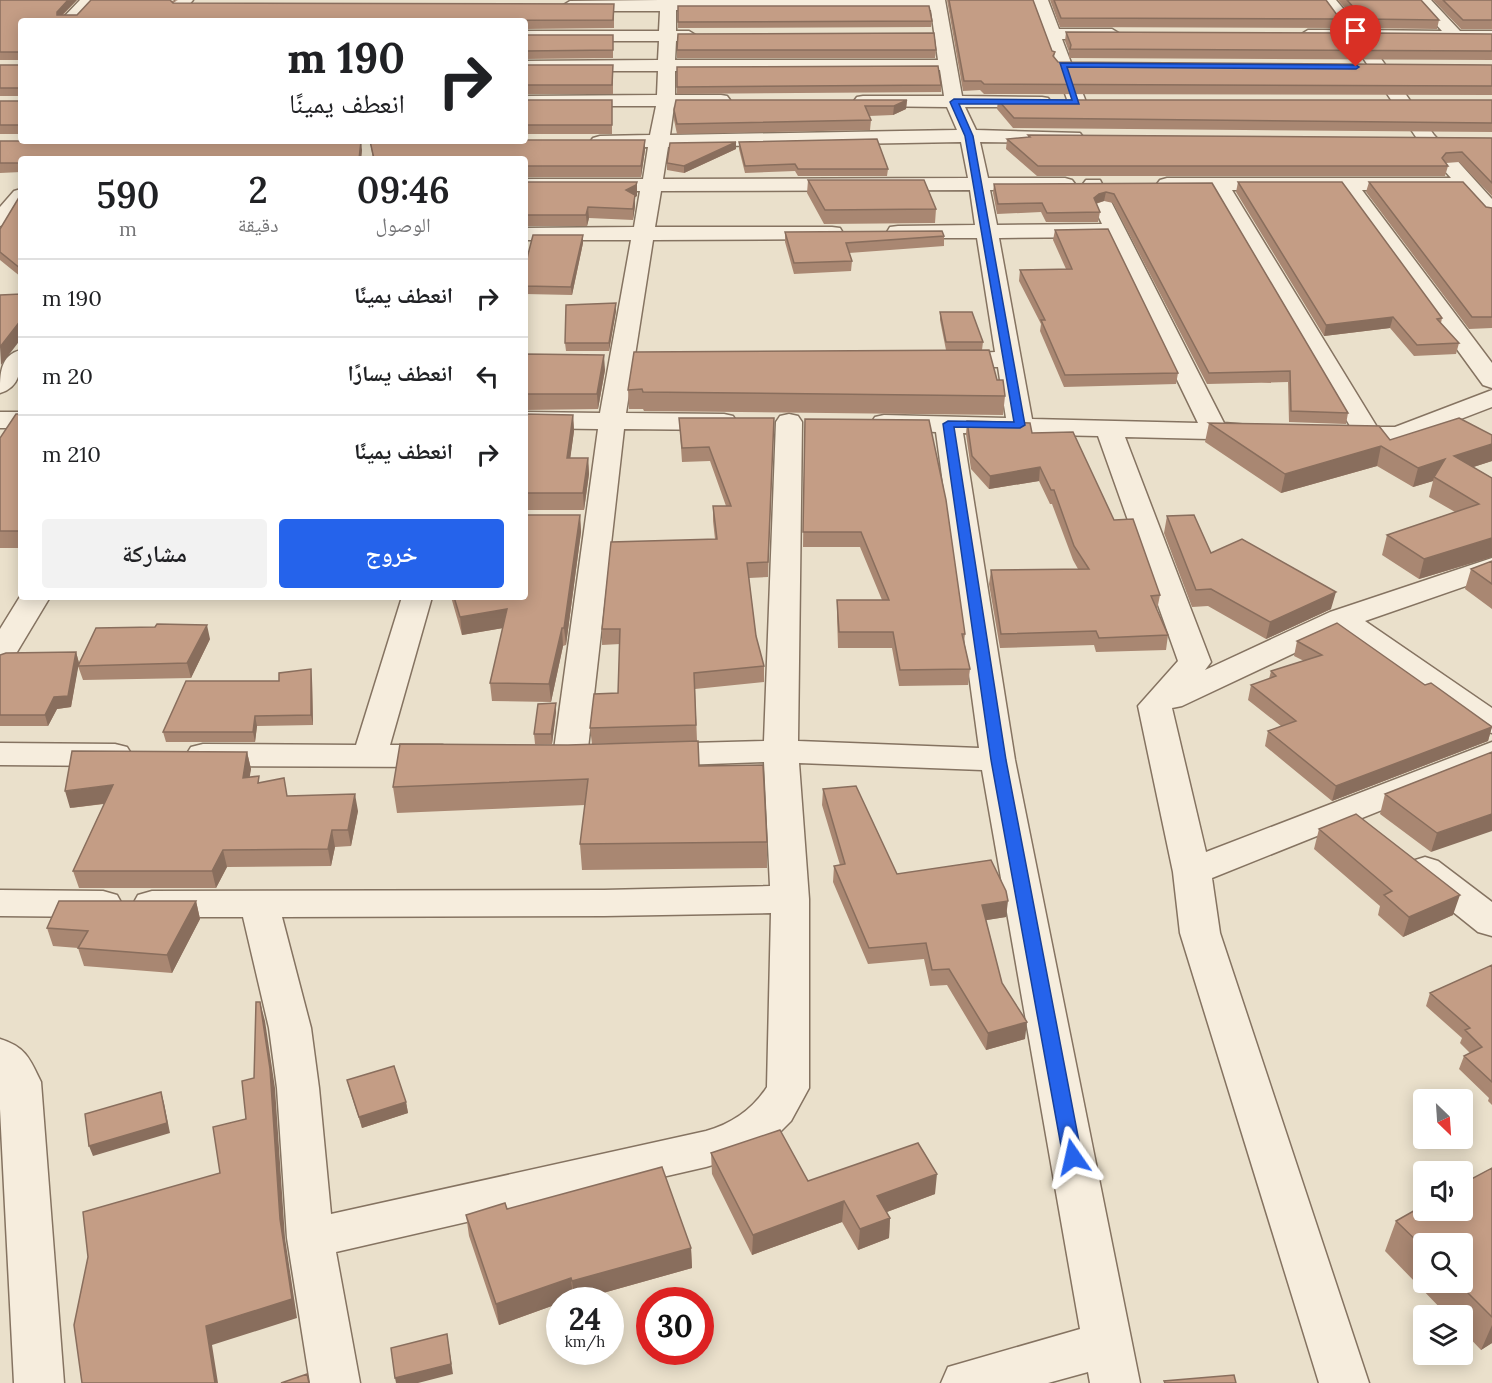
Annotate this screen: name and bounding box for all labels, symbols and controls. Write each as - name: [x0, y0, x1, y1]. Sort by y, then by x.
- pin: [1330, 5, 1381, 67]
- icon: arrive: [1339, 14, 1372, 47]
- text: 190 m: [287, 31, 405, 85]
- icon: right: [426, 42, 504, 120]
- text: انعطف يمينًا: [289, 86, 405, 120]
- text: 2: [248, 167, 268, 213]
- text: 09:46: [357, 167, 450, 213]
- text: 590: [96, 172, 159, 218]
- text: دقيقة: [238, 212, 278, 237]
- text: الوصول: [376, 212, 431, 237]
- text: m: [119, 216, 137, 241]
- text: انعطف يمينًا: [354, 281, 453, 309]
- icon: right: [471, 282, 504, 315]
- text: 190 m: [42, 284, 102, 312]
- text: انعطف يسارًا: [347, 359, 453, 387]
- icon: left: [471, 360, 504, 393]
- text: 20 m: [42, 362, 93, 390]
- text: انعطف يمينًا: [354, 437, 453, 465]
- icon: right: [471, 438, 504, 471]
- text: 210 m: [42, 440, 101, 468]
- button: مشاركة: [42, 519, 267, 588]
- button: خروج: [279, 519, 504, 588]
- north arrow: [1413, 1089, 1473, 1149]
- map controls: [1413, 1089, 1473, 1365]
- position arrow: [1041, 1125, 1105, 1189]
- button: sound: [1413, 1161, 1473, 1221]
- button: search: [1413, 1233, 1473, 1293]
- speed limit sign: 30: [636, 1287, 714, 1365]
- text: 24: [569, 1300, 601, 1338]
- button: layers: [1413, 1305, 1473, 1365]
- text: km/h: [565, 1332, 605, 1351]

